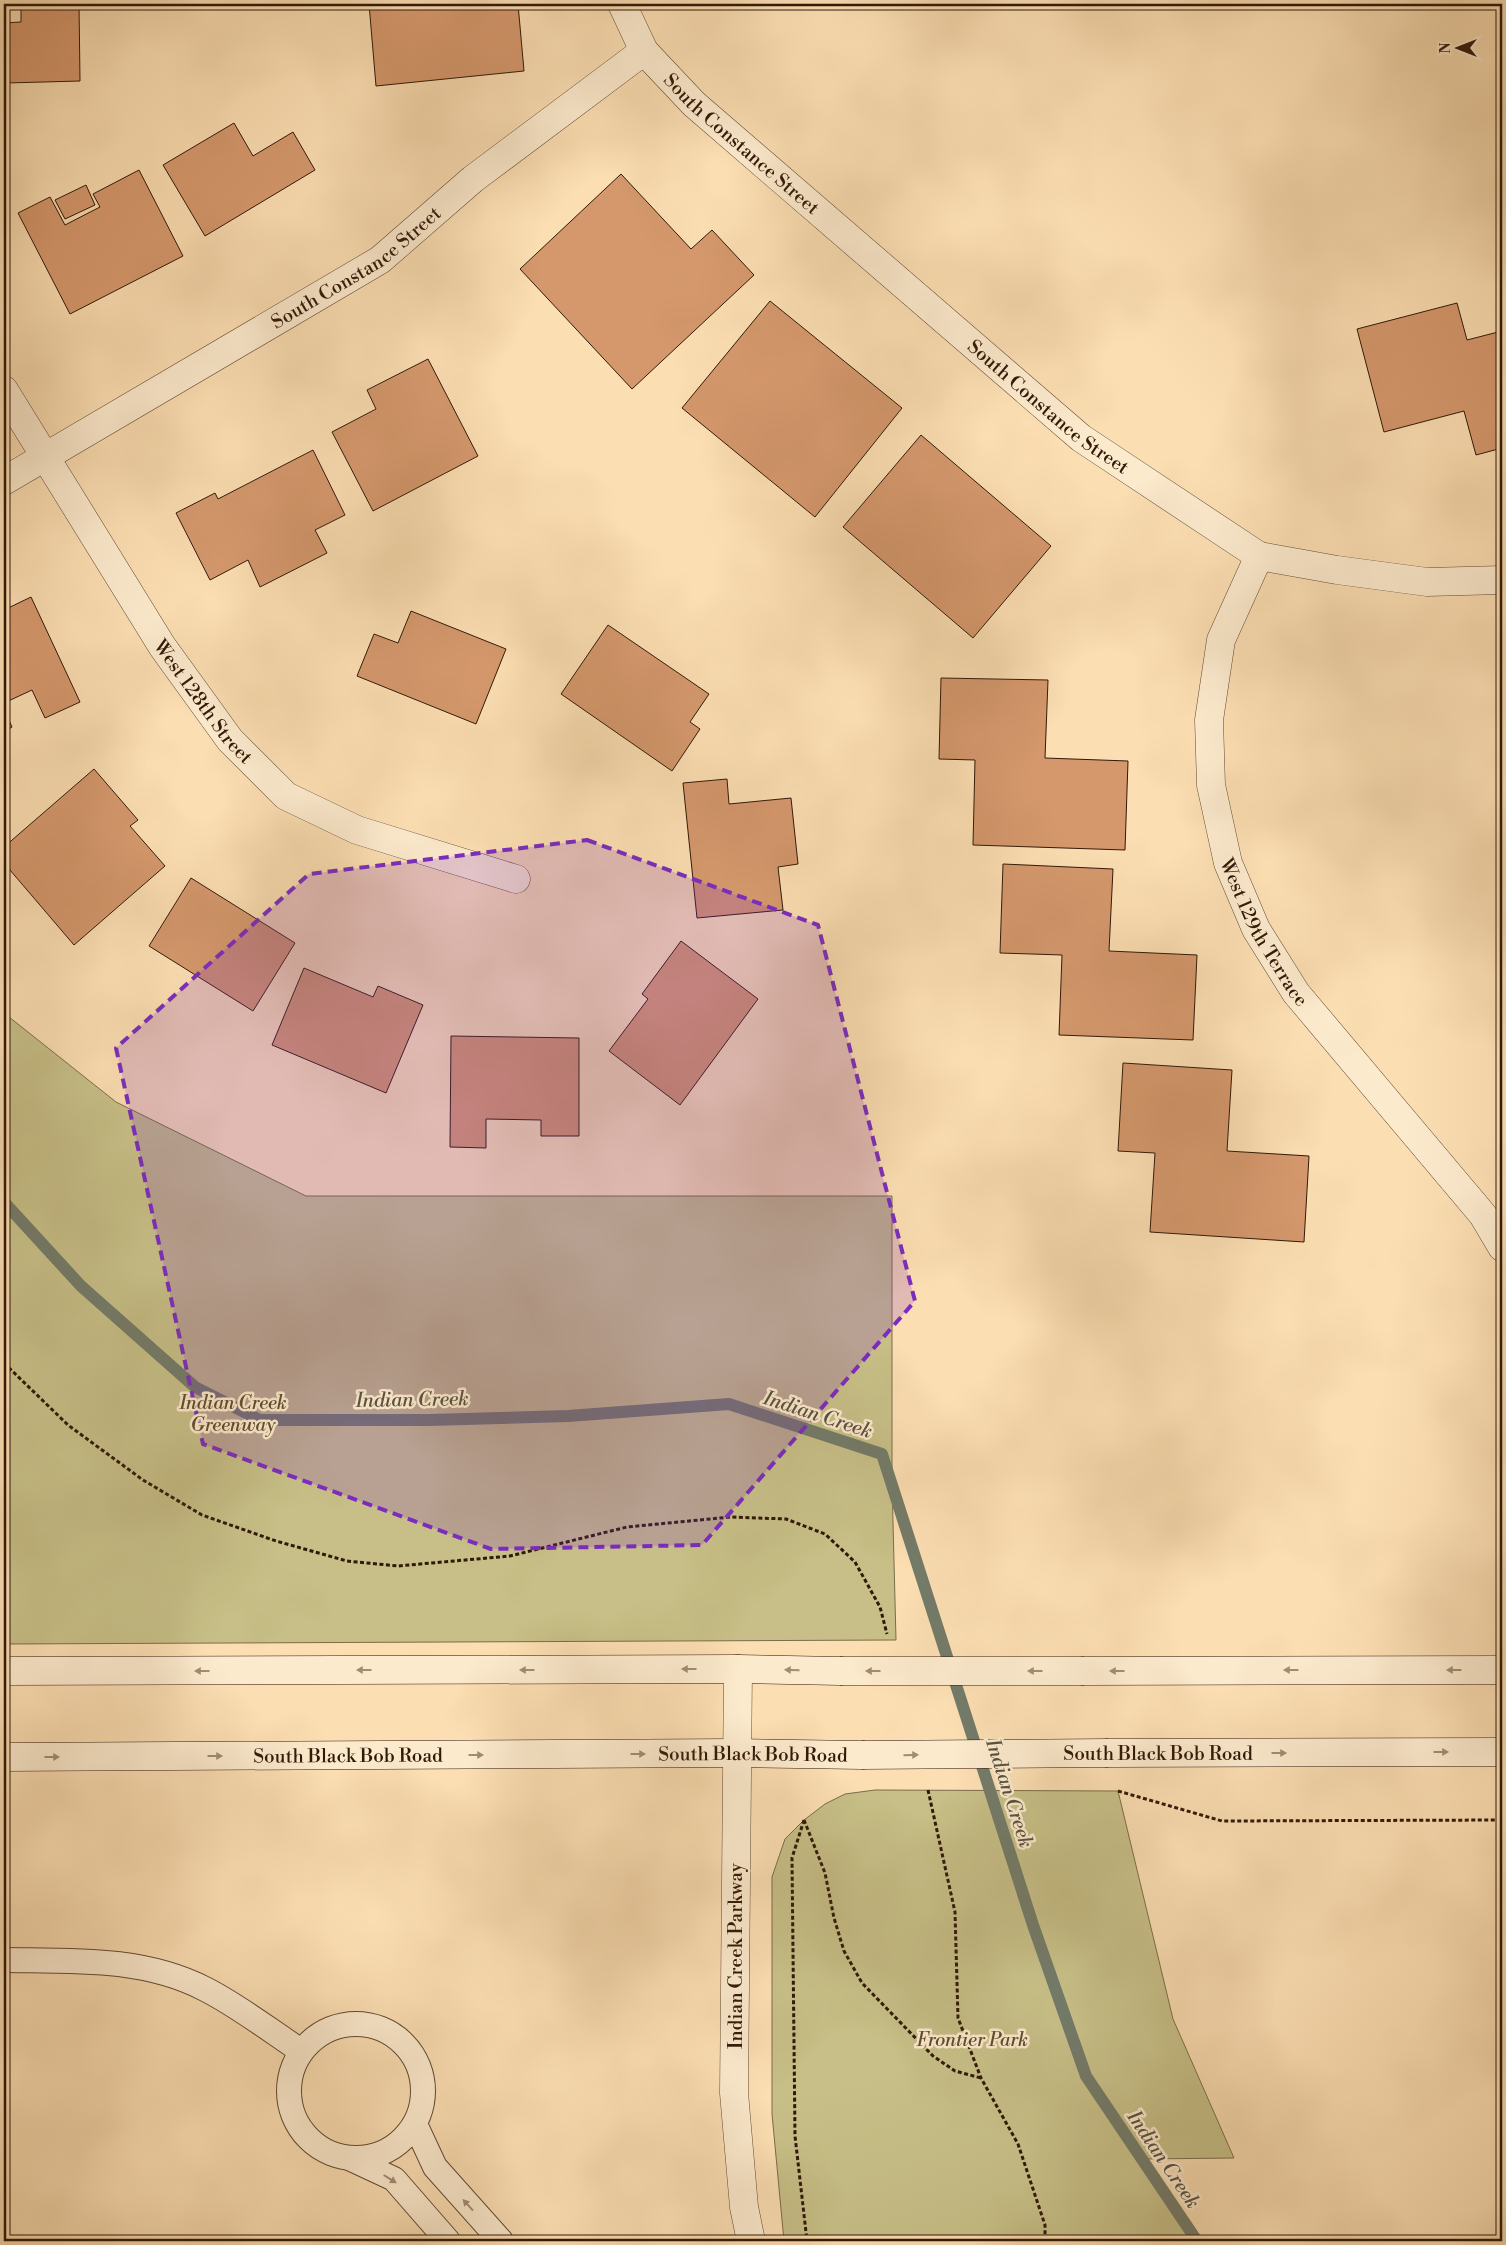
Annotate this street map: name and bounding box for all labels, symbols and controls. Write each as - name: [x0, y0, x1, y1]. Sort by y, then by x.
- north arrow: [1434, 22, 1484, 72]
- text: N: [1437, 42, 1455, 54]
- street label: South Constance Street: [658, 68, 824, 220]
- street label: South Constance Street: [267, 201, 446, 334]
- street label: South Constance Street: [962, 335, 1133, 480]
- street label: West 128th Street: [148, 634, 258, 769]
- street label: West 129th Terrace: [1214, 854, 1313, 1012]
- water label: Indian Creek: [759, 1386, 875, 1445]
- water label: Indian Creek: [354, 1387, 469, 1414]
- park label: Indian Creek Greenway: [178, 1391, 287, 1437]
- one-way arrow: [681, 1665, 697, 1673]
- one-way arrow: [356, 1666, 372, 1674]
- one-way arrow: [519, 1666, 535, 1674]
- one-way arrow: [783, 1666, 799, 1674]
- one-way arrow: [1283, 1666, 1299, 1674]
- one-way arrow: [1445, 1666, 1461, 1674]
- one-way arrow: [194, 1667, 210, 1675]
- one-way arrow: [865, 1667, 881, 1675]
- one-way arrow: [1027, 1667, 1043, 1675]
- one-way arrow: [1108, 1667, 1124, 1675]
- water label: Indian Creek: [979, 1735, 1038, 1851]
- street label: South Black Bob Road: [658, 1742, 848, 1768]
- street label: South Black Bob Road: [1063, 1742, 1253, 1766]
- street label: South Black Bob Road: [253, 1744, 443, 1769]
- one-way arrow: [1434, 1748, 1450, 1756]
- one-way arrow: [1271, 1749, 1287, 1757]
- one-way arrow: [630, 1750, 646, 1758]
- one-way arrow: [903, 1750, 919, 1758]
- one-way arrow: [468, 1751, 484, 1759]
- one-way arrow: [207, 1752, 223, 1760]
- one-way arrow: [45, 1753, 61, 1761]
- street label: Indian Creek Parkway: [724, 1862, 748, 2049]
- park label: Frontier Park: [916, 2028, 1028, 2052]
- water label: Indian Creek: [1120, 2105, 1205, 2214]
- one-way arrow: [384, 2174, 397, 2183]
- one-way arrow: [463, 2198, 474, 2211]

